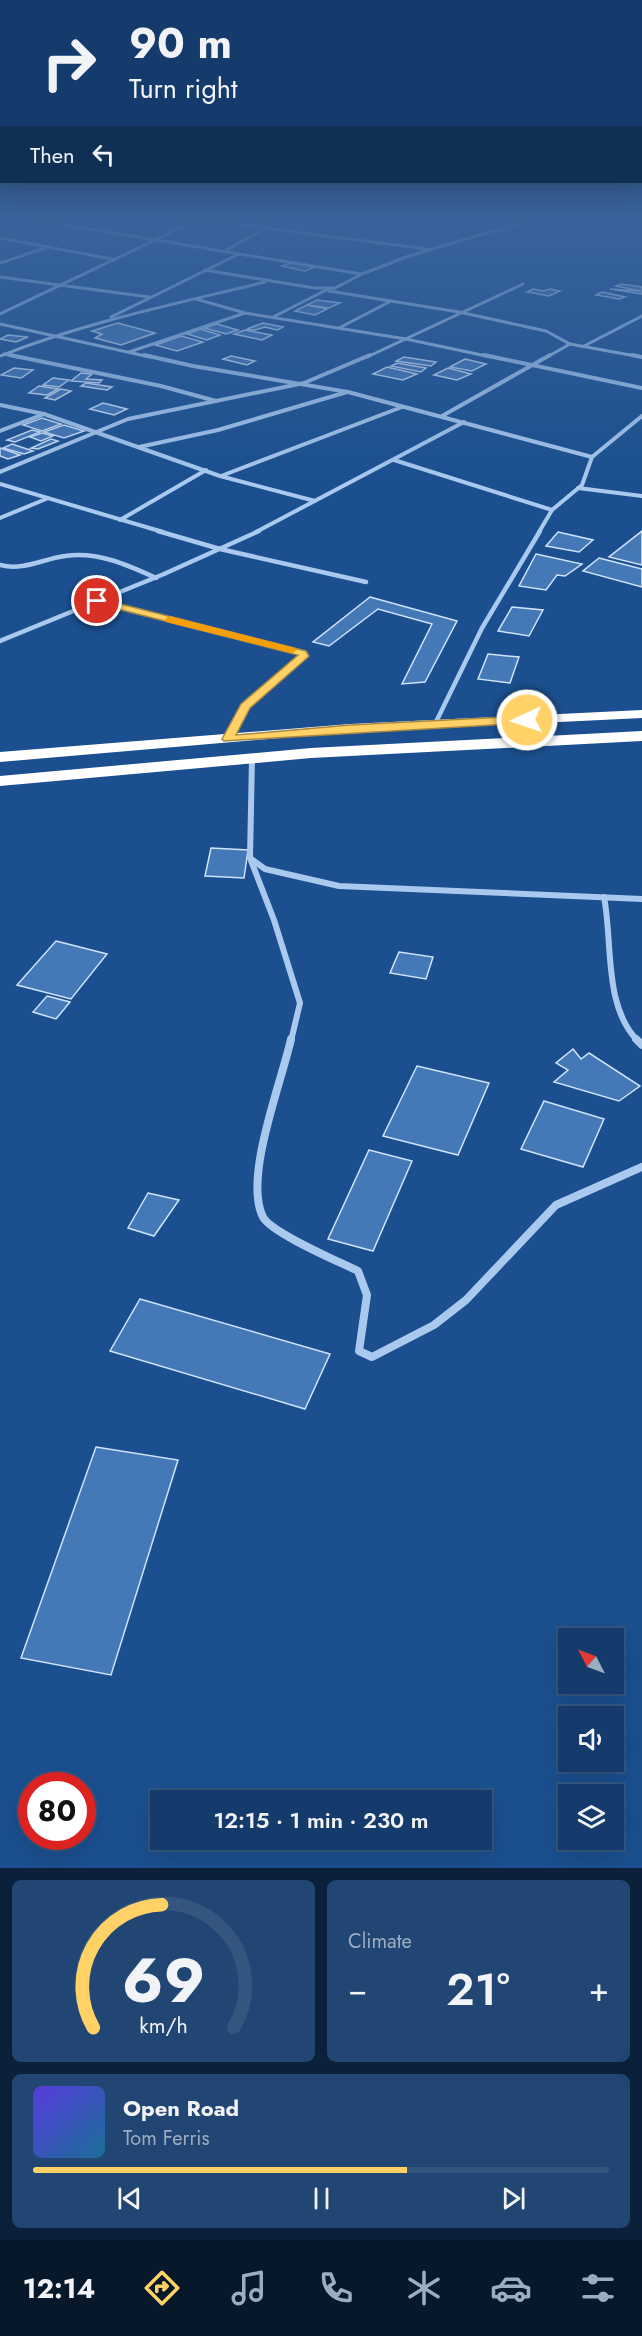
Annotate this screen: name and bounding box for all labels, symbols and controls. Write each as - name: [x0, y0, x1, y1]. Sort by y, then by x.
- text: 90 m: [129, 13, 232, 74]
- icon: right: [30, 24, 108, 102]
- text: Turn right: [129, 69, 237, 108]
- icon: left: [87, 138, 120, 171]
- text: Then: [30, 139, 75, 171]
- pin: [71, 575, 122, 626]
- icon: arrive: [80, 584, 113, 617]
- position arrow: [495, 688, 559, 752]
- north arrow: [558, 1628, 624, 1694]
- map controls: [558, 1628, 624, 1850]
- button: sound: [558, 1706, 624, 1772]
- speed limit sign: 80: [18, 1772, 96, 1850]
- button: layers: [558, 1784, 624, 1850]
- text: 12:15 · 1 min · 230 m: [213, 1804, 429, 1836]
- text: Climate: [348, 1927, 412, 1956]
- text: 69: [122, 1935, 205, 2025]
- text: 21°: [446, 1957, 510, 2022]
- text: −: [348, 1966, 367, 2013]
- text: +: [589, 1966, 609, 2013]
- text: km/h: [139, 2010, 188, 2041]
- text: Open Road: [123, 2092, 239, 2124]
- text: Tom Ferris: [123, 2124, 210, 2153]
- icon: previous: [113, 2182, 146, 2215]
- icon: pause: [305, 2182, 338, 2215]
- icon: next: [497, 2182, 530, 2215]
- icon: directions: [141, 2267, 183, 2309]
- icon: music: [228, 2267, 270, 2309]
- icon: phone: [315, 2267, 357, 2309]
- icon: climate: [403, 2267, 445, 2309]
- icon: car: [490, 2267, 532, 2309]
- icon: filters: [577, 2267, 619, 2309]
- text: 12:14: [23, 2269, 95, 2308]

